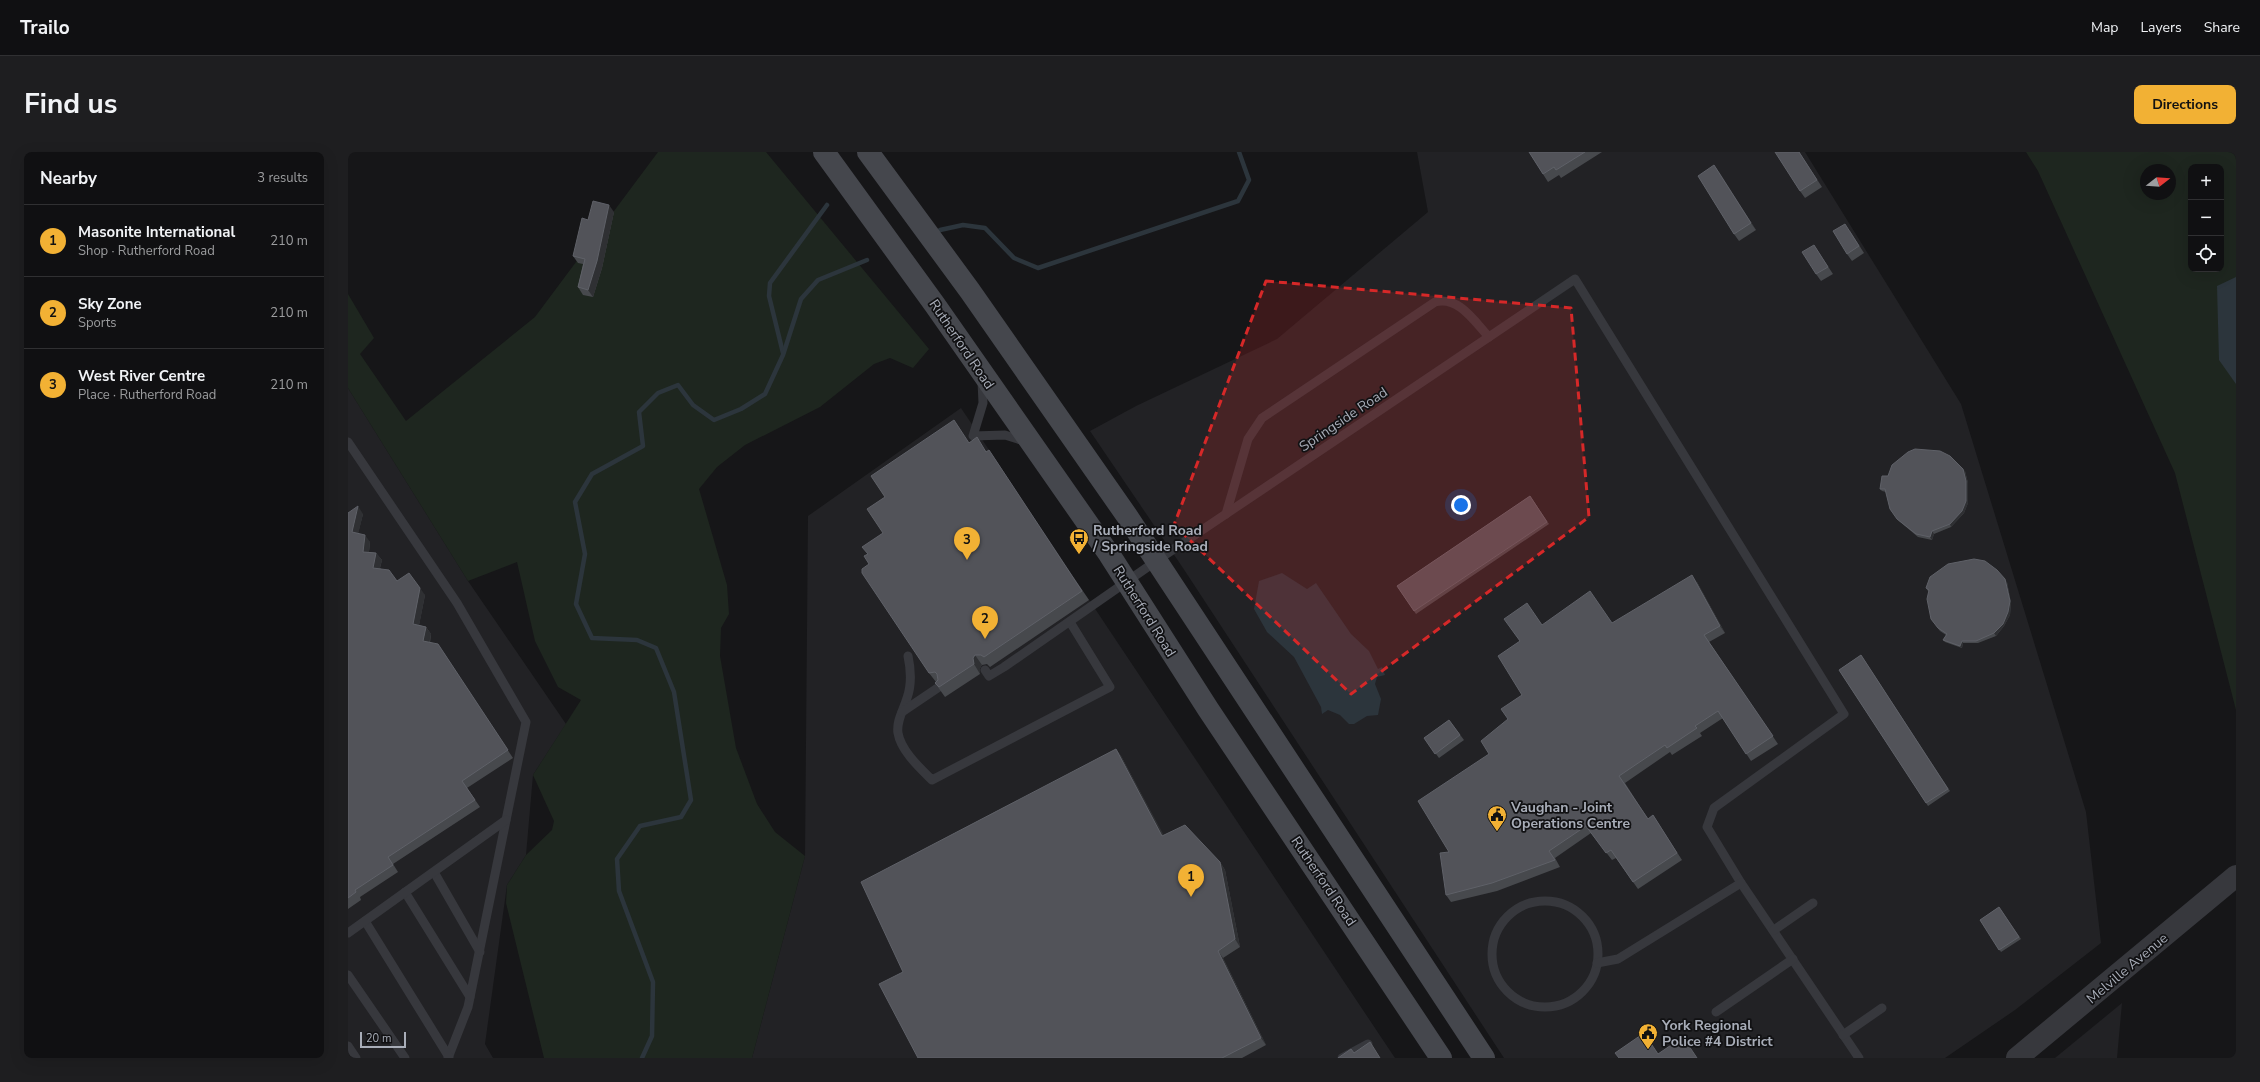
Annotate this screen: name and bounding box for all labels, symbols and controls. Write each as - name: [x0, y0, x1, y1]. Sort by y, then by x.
- text: Trailo: [20, 15, 70, 41]
- text: Map: [2091, 18, 2118, 37]
- text: Layers: [2140, 18, 2182, 37]
- text: Share: [2204, 18, 2240, 37]
- text: Find us: [24, 85, 118, 123]
- button: Directions: [2134, 85, 2236, 124]
- north arrow: [2140, 164, 2176, 200]
- map controls: [2188, 164, 2224, 272]
- button: +: [2188, 164, 2224, 200]
- text: Nearby: [40, 167, 97, 190]
- text: 3 results: [257, 169, 308, 187]
- button: −: [2188, 200, 2224, 236]
- text: Masonite International: [78, 222, 235, 242]
- text: 1: [49, 232, 57, 250]
- text: 210 m: [270, 232, 308, 250]
- button: locate: [2188, 236, 2224, 272]
- text: Shop · Rutherford Road: [78, 242, 215, 260]
- text: Sky Zone: [78, 294, 142, 314]
- street label: Rutherford Road: [925, 296, 999, 393]
- text: 2: [49, 304, 57, 322]
- text: 210 m: [270, 304, 308, 322]
- text: Sports: [78, 314, 117, 332]
- text: West River Centre: [78, 366, 205, 386]
- text: 3: [49, 376, 57, 394]
- text: 210 m: [270, 376, 308, 394]
- street label: Springside Road: [1295, 383, 1391, 456]
- text: Place · Rutherford Road: [78, 386, 216, 404]
- your location: [1451, 495, 1471, 515]
- place label: Rutherford Road / Springside Road: [1092, 521, 1208, 556]
- pin: 3: [954, 527, 980, 560]
- bus stop icon: Rutherford Road / Springside Road: [1068, 527, 1090, 555]
- street label: Rutherford Road: [1109, 562, 1180, 661]
- pin: 2: [972, 606, 998, 639]
- place label: Vaughan - Joint Operations Centre: [1510, 798, 1630, 833]
- public building icon: Vaughan - Joint Operations Centre: [1486, 804, 1508, 832]
- street label: Rutherford Road: [1287, 833, 1361, 930]
- pin: 1: [1178, 864, 1204, 897]
- street label: Melville Avenue: [2083, 929, 2172, 1008]
- place label: York Regional Police #4 District: [1661, 1016, 1773, 1051]
- public building icon: York Regional Police #4 District: [1637, 1022, 1659, 1050]
- scale bar: [360, 1030, 406, 1049]
- text: 20 m: [366, 1031, 391, 1046]

